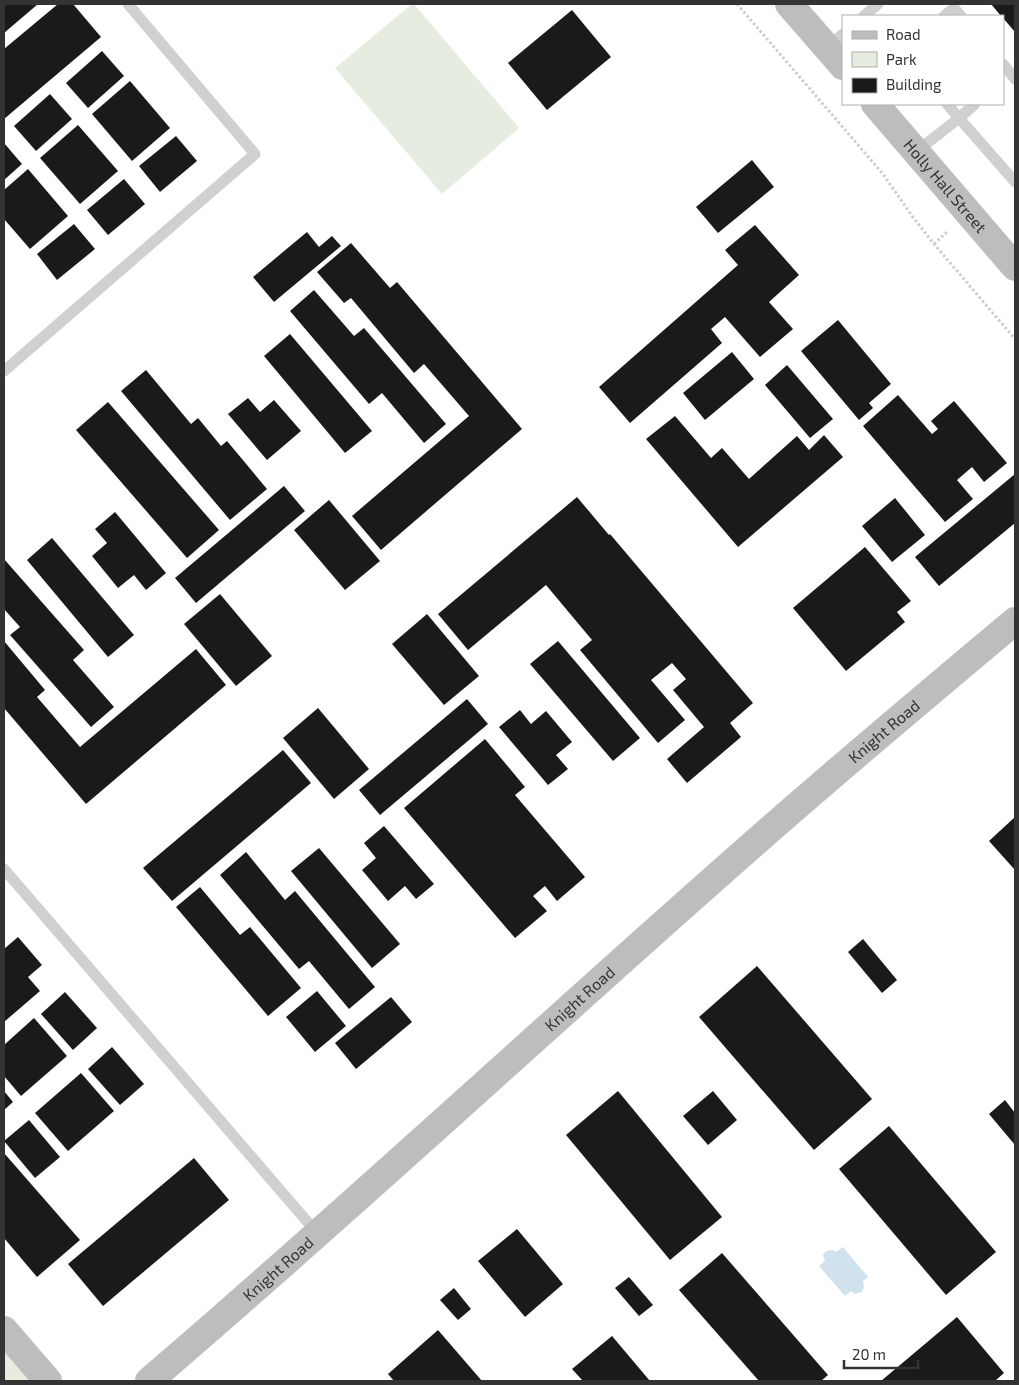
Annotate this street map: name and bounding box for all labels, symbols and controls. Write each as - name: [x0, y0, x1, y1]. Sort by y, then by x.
- legend: [842, 15, 1004, 105]
- text: Road: [886, 25, 921, 43]
- text: Park: [886, 50, 917, 68]
- text: Building: [886, 75, 942, 93]
- street label: Holly Hall Street: [900, 135, 991, 236]
- street label: Knight Road: [844, 695, 923, 766]
- street label: Knight Road: [540, 962, 618, 1035]
- street label: Knight Road: [239, 1232, 317, 1304]
- scale bar: [844, 1338, 918, 1370]
- text: 20 m: [852, 1345, 886, 1363]

